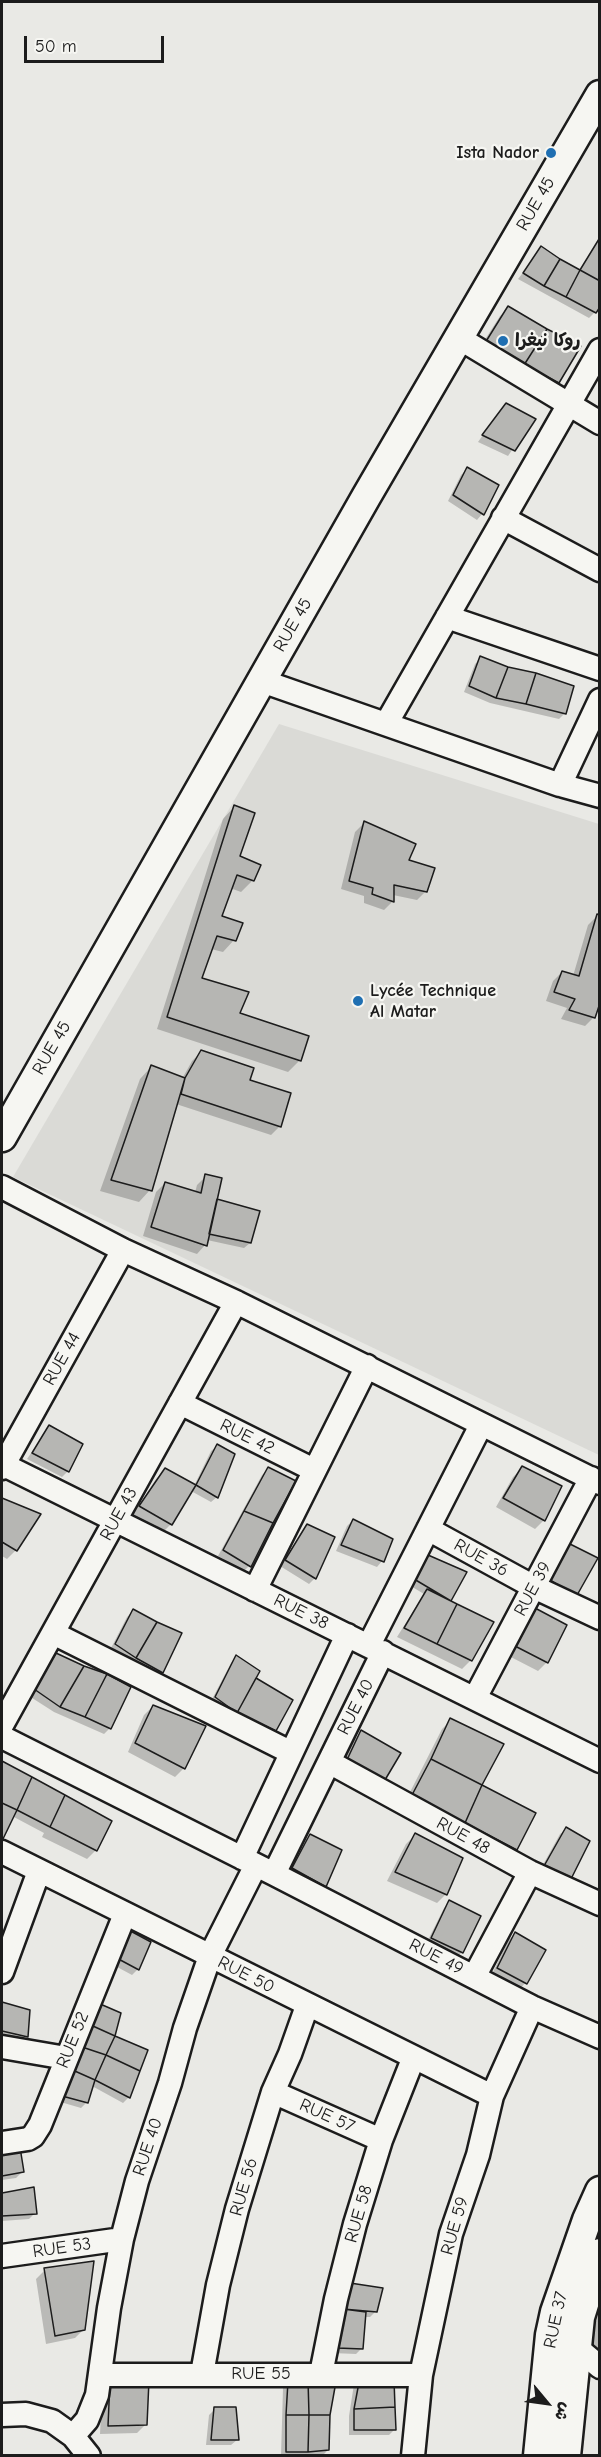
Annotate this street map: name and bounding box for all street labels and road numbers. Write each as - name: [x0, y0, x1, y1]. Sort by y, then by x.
- street label: RUE 45: [512, 173, 560, 235]
- street label: RUE 45: [269, 594, 317, 656]
- street label: RUE 45: [28, 1017, 76, 1079]
- street label: RUE 44: [39, 1329, 85, 1389]
- street label: RUE 42: [216, 1415, 278, 1459]
- street label: RUE 43: [96, 1483, 142, 1545]
- street label: RUE 36: [450, 1534, 512, 1582]
- street label: RUE 39: [510, 1558, 556, 1620]
- street label: RUE 38: [270, 1589, 332, 1635]
- street label: RUE 40: [333, 1675, 379, 1739]
- street label: RUE 48: [432, 1812, 494, 1860]
- street label: RUE 49: [405, 1934, 467, 1980]
- street label: RUE 50: [214, 1952, 278, 1998]
- street label: RUE 52: [52, 2009, 94, 2071]
- street label: RUE 57: [296, 2094, 358, 2138]
- street label: RUE 40: [129, 2115, 167, 2179]
- street label: RUE 56: [225, 2155, 263, 2219]
- street label: RUE 58: [340, 2183, 378, 2245]
- street label: RUE 59: [436, 2194, 474, 2258]
- street label: RUE 53: [31, 2233, 93, 2263]
- street label: RUE 37: [539, 2290, 573, 2350]
- street label: RUE 55: [231, 2363, 291, 2385]

